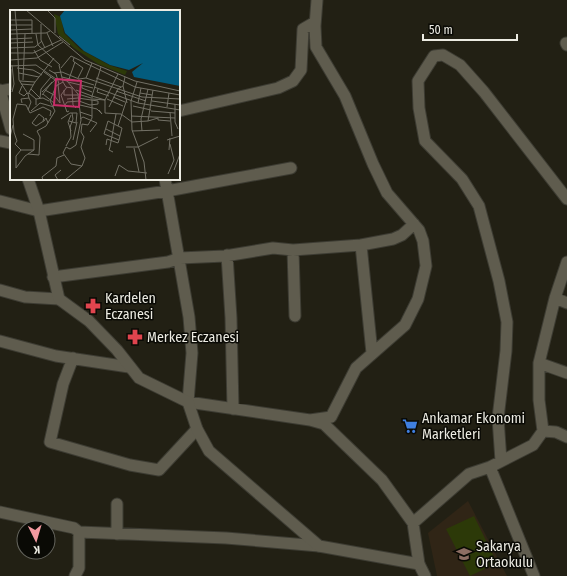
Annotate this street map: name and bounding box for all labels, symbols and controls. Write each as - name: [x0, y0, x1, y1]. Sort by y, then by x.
- inset map: [10, 10, 180, 180]
- scale bar: [423, 16, 517, 42]
- text: 50 m: [429, 23, 453, 37]
- place label: Kardelen Eczanesi: [105, 290, 156, 323]
- pharmacy icon: Kardelen Eczanesi: [84, 297, 102, 315]
- pharmacy icon: Merkez Eczanesi: [126, 328, 144, 346]
- place label: Merkez Eczanesi: [147, 329, 239, 346]
- place label: Ankamar Ekonomi Marketleri: [422, 410, 525, 443]
- supermarket icon: Ankamar Ekonomi Marketleri: [401, 417, 419, 435]
- north arrow: [16, 520, 56, 560]
- place label: Sakarya Ortaokulu: [476, 538, 533, 571]
- text: K: [32, 543, 41, 556]
- school or university icon: Sakarya Ortaokulu: [455, 545, 473, 563]

